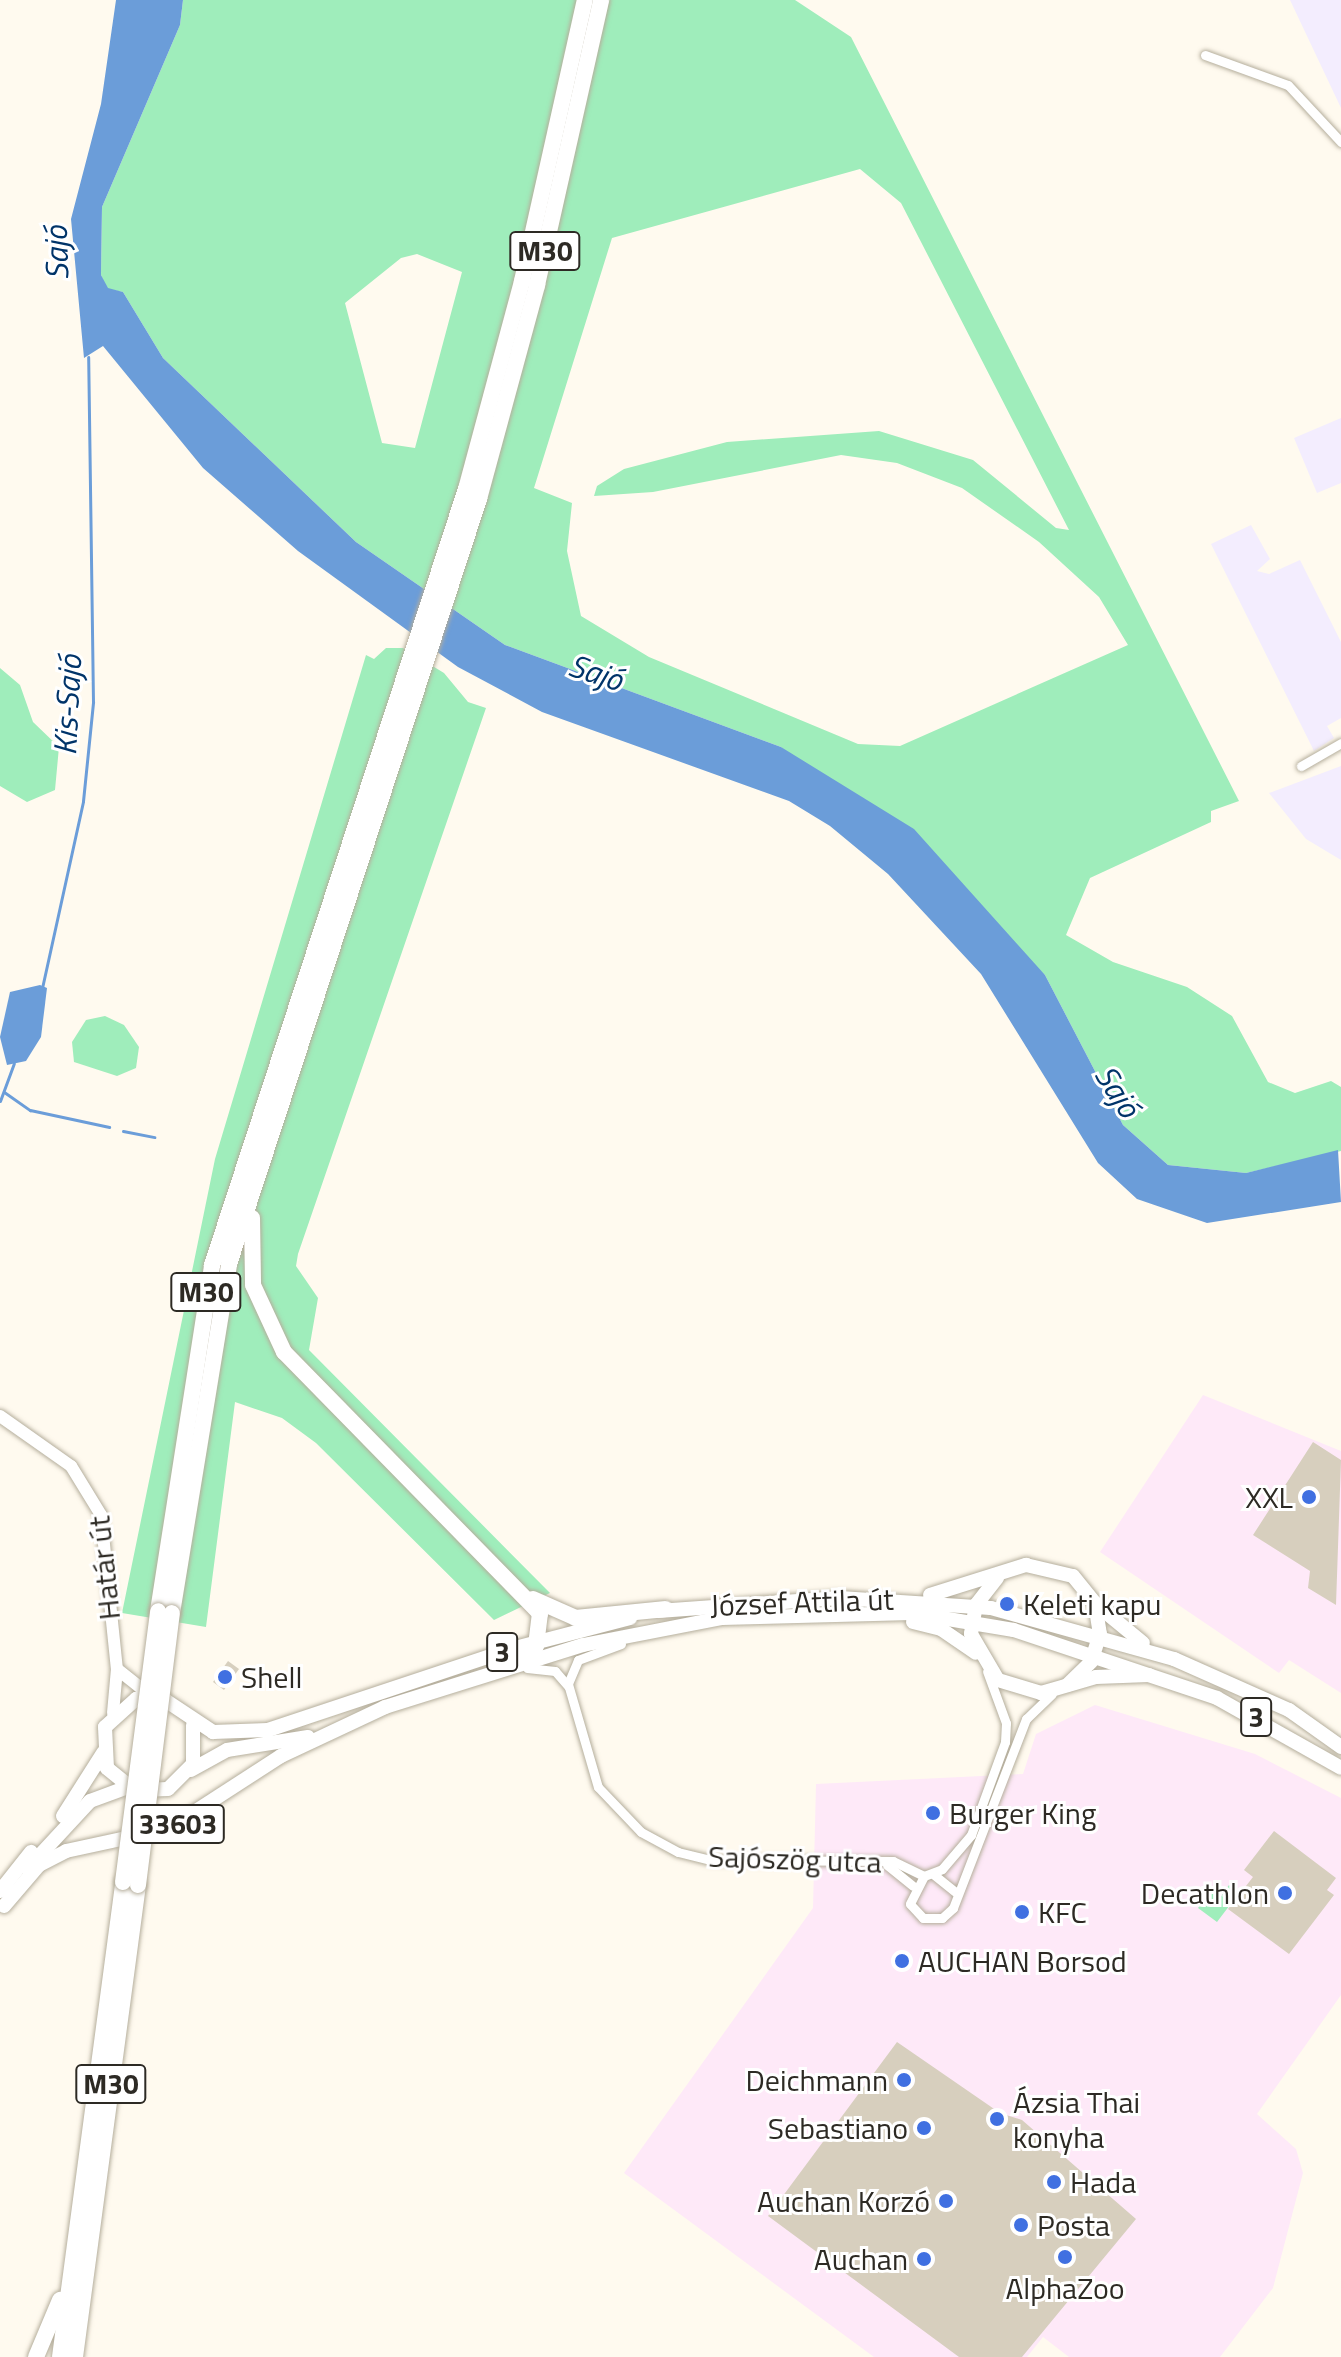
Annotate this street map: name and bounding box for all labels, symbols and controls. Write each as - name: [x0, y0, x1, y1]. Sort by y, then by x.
- water label: Sajó: [36, 225, 76, 281]
- road number: M30: [509, 227, 581, 275]
- water label: Sajó: [564, 645, 628, 699]
- water label: Kis-Sajó: [45, 654, 89, 756]
- water label: Sajó: [1087, 1058, 1149, 1124]
- road number: M30: [170, 1268, 242, 1316]
- place label: XXL: [1245, 1479, 1293, 1515]
- marker: XXL: [1300, 1488, 1318, 1506]
- street label: Határ út: [81, 1514, 127, 1622]
- street label: József Attila út: [710, 1581, 894, 1623]
- place label: Keleti kapu: [1023, 1586, 1162, 1622]
- marker: Keleti kapu: [998, 1595, 1016, 1613]
- road number: 3: [486, 1628, 518, 1676]
- place label: Shell: [241, 1659, 302, 1695]
- marker: Shell: [216, 1668, 234, 1686]
- road number: 3: [1240, 1693, 1272, 1741]
- place label: Burger King: [949, 1795, 1096, 1831]
- road number: 33603: [130, 1800, 226, 1848]
- marker: Burger King: [924, 1804, 942, 1822]
- street label: Sajószög utca: [708, 1838, 882, 1880]
- place label: Decathlon: [1141, 1875, 1269, 1911]
- marker: Decathlon: [1276, 1884, 1294, 1902]
- place label: KFC: [1038, 1894, 1087, 1930]
- marker: KFC: [1013, 1903, 1031, 1921]
- place label: AUCHAN Borsod: [918, 1943, 1127, 1979]
- marker: AUCHAN Borsod: [893, 1952, 911, 1970]
- road number: M30: [75, 2060, 147, 2108]
- place label: Deichmann: [745, 2062, 888, 2098]
- marker: Deichmann: [895, 2071, 913, 2089]
- place label: Ázsia Thai konyha: [1013, 2084, 1140, 2154]
- place label: Sebastiano: [768, 2110, 908, 2146]
- marker: Ázsia Thai konyha: [988, 2110, 1006, 2128]
- marker: Sebastiano: [915, 2119, 933, 2137]
- place label: Hada: [1070, 2164, 1136, 2200]
- marker: Hada: [1045, 2173, 1063, 2191]
- place label: Auchan Korzó: [757, 2183, 930, 2219]
- marker: Auchan Korzó: [937, 2192, 955, 2210]
- place label: Posta: [1037, 2207, 1110, 2243]
- marker: Posta: [1012, 2216, 1030, 2234]
- place label: Auchan: [814, 2241, 908, 2277]
- marker: AlphaZoo: [1056, 2248, 1074, 2266]
- marker: Auchan: [915, 2250, 933, 2268]
- place label: AlphaZoo: [1005, 2270, 1125, 2306]

